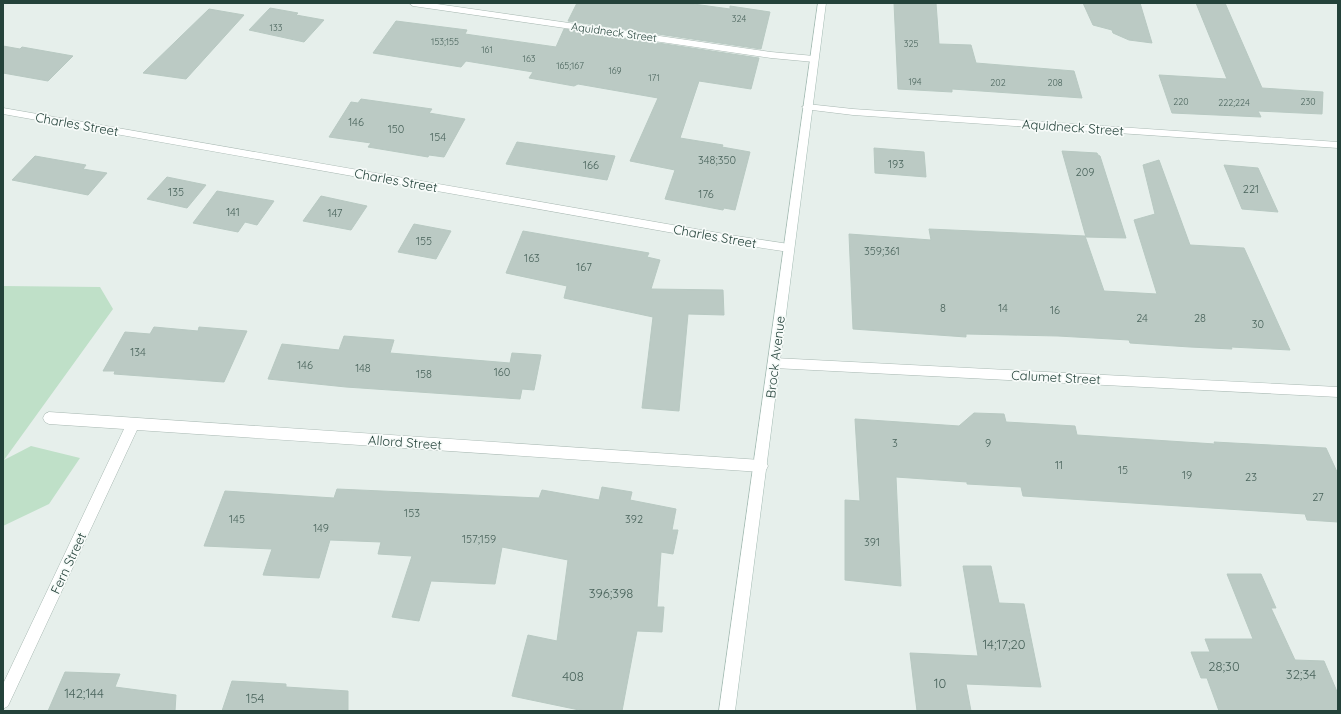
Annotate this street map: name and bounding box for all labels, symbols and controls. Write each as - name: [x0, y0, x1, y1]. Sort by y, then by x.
- house number: 324: [732, 13, 746, 24]
- street label: Aquidneck Street: [570, 19, 658, 45]
- house number: 133: [270, 22, 283, 33]
- house number: 153;155: [431, 36, 459, 47]
- house number: 325: [904, 38, 918, 49]
- house number: 161: [481, 44, 493, 55]
- house number: 163: [523, 53, 536, 64]
- house number: 165;167: [556, 60, 584, 71]
- house number: 169: [608, 65, 622, 76]
- house number: 171: [648, 72, 660, 83]
- house number: 194: [908, 76, 922, 87]
- house number: 202: [990, 77, 1006, 88]
- house number: 208: [1047, 77, 1063, 88]
- house number: 220: [1173, 96, 1189, 107]
- house number: 230: [1300, 96, 1316, 107]
- house number: 222;224: [1218, 97, 1250, 108]
- street label: Charles Street: [34, 109, 120, 139]
- house number: 146: [348, 115, 364, 129]
- street label: Aquidneck Street: [1022, 115, 1124, 139]
- house number: 150: [388, 122, 404, 136]
- house number: 154: [430, 130, 446, 144]
- house number: 348;350: [698, 153, 736, 167]
- house number: 193: [888, 157, 904, 171]
- house number: 166: [583, 158, 599, 172]
- street label: Charles Street: [353, 165, 439, 195]
- house number: 209: [1076, 165, 1094, 179]
- house number: 221: [1243, 182, 1259, 196]
- house number: 135: [168, 185, 184, 199]
- house number: 176: [698, 187, 714, 201]
- house number: 141: [226, 205, 240, 219]
- house number: 147: [327, 206, 343, 220]
- street label: Charles Street: [672, 221, 758, 251]
- house number: 155: [416, 234, 432, 248]
- house number: 359;361: [864, 244, 900, 258]
- house number: 163: [524, 251, 540, 265]
- house number: 167: [576, 260, 592, 274]
- house number: 8: [940, 301, 946, 315]
- house number: 14: [998, 301, 1008, 315]
- house number: 16: [1050, 303, 1060, 317]
- house number: 24: [1136, 311, 1148, 325]
- house number: 28: [1194, 311, 1206, 325]
- street label: Brock Avenue: [762, 315, 788, 399]
- house number: 30: [1252, 317, 1264, 331]
- house number: 134: [130, 345, 146, 359]
- house number: 146: [297, 358, 313, 372]
- house number: 148: [355, 361, 371, 375]
- house number: 160: [494, 365, 510, 379]
- house number: 158: [416, 367, 432, 381]
- street label: Calumet Street: [1011, 367, 1101, 387]
- street label: Allord Street: [368, 431, 442, 453]
- house number: 3: [892, 436, 898, 450]
- house number: 9: [985, 436, 991, 450]
- house number: 11: [1055, 458, 1063, 472]
- house number: 15: [1118, 463, 1128, 477]
- house number: 19: [1182, 468, 1192, 482]
- house number: 23: [1245, 470, 1257, 484]
- house number: 27: [1312, 490, 1324, 504]
- house number: 153: [404, 506, 420, 520]
- house number: 145: [229, 512, 245, 526]
- house number: 392: [625, 512, 643, 526]
- house number: 149: [313, 521, 329, 535]
- street label: Fern Street: [47, 530, 89, 596]
- house number: 157;159: [462, 532, 496, 546]
- house number: 391: [864, 535, 880, 549]
- house number: 396;398: [589, 585, 633, 601]
- house number: 14;17;20: [982, 636, 1026, 652]
- house number: 28;30: [1208, 658, 1240, 674]
- house number: 32;34: [1286, 666, 1316, 682]
- house number: 408: [562, 668, 584, 684]
- house number: 10: [934, 675, 947, 691]
- house number: 142;144: [64, 685, 104, 701]
- house number: 154: [246, 690, 265, 706]

